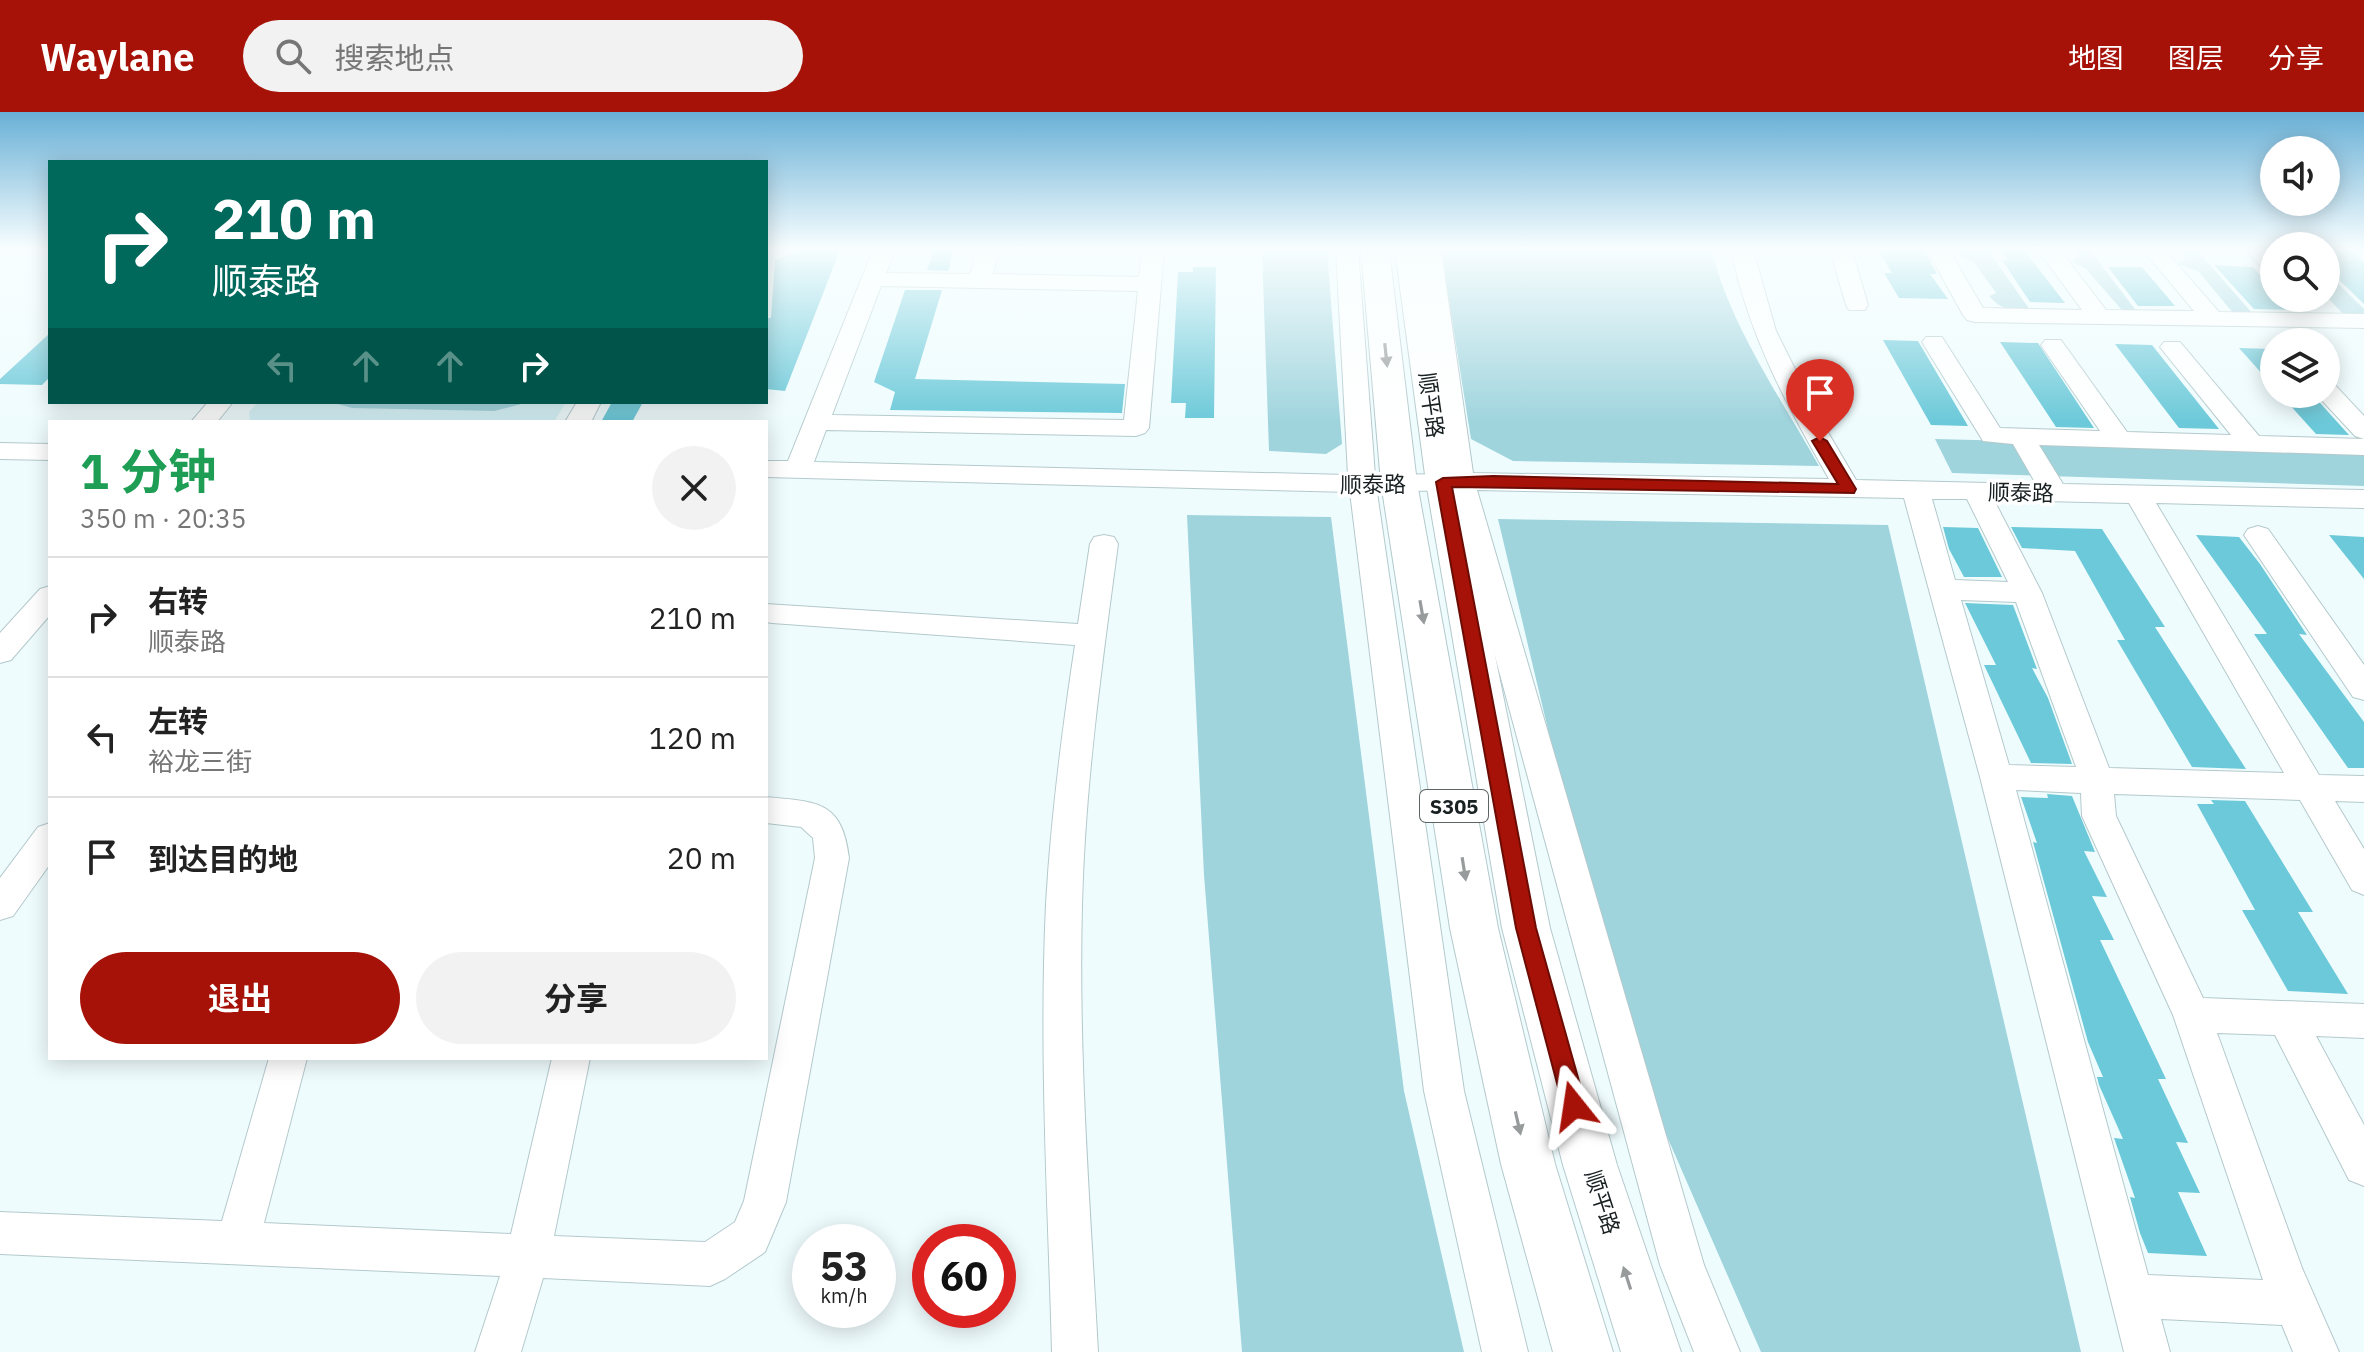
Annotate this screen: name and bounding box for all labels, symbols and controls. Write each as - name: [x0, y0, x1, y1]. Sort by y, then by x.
- search box: [243, 20, 803, 92]
- text: Waylane: [40, 32, 195, 81]
- icon: search: [271, 34, 315, 78]
- text: 搜索地点: [335, 38, 455, 77]
- text: 地图: [2068, 39, 2124, 76]
- text: 图层: [2168, 39, 2224, 76]
- text: 分享: [2268, 39, 2324, 76]
- map controls: [2260, 136, 2340, 408]
- button: sound: [2260, 136, 2340, 216]
- text: 210 m: [212, 182, 376, 254]
- icon: right: [80, 192, 184, 296]
- button: search: [2260, 232, 2340, 312]
- text: 顺泰路: [212, 257, 320, 304]
- button: layers: [2260, 328, 2340, 408]
- one-way arrow: [1379, 343, 1392, 368]
- icon: left: [260, 344, 304, 388]
- icon: ahead: [344, 344, 388, 388]
- icon: ahead: [428, 344, 472, 388]
- icon: right: [512, 344, 556, 388]
- pin: [1786, 359, 1854, 441]
- street label: 顺平路: [1413, 370, 1451, 440]
- icon: arrive: [1798, 371, 1842, 415]
- text: 1 分钟: [80, 440, 216, 502]
- button: close: [652, 446, 736, 530]
- street label: 顺泰路: [1340, 469, 1406, 498]
- street label: 顺泰路: [1988, 477, 2054, 507]
- text: 350 m · 20:35: [80, 501, 246, 535]
- text: 右转: [148, 581, 208, 620]
- icon: right: [80, 595, 124, 639]
- text: 210 m: [649, 598, 736, 637]
- one-way arrow: [1416, 600, 1429, 625]
- text: 顺泰路: [148, 624, 226, 658]
- text: 左转: [148, 701, 208, 740]
- icon: left: [80, 715, 124, 759]
- text: 120 m: [649, 718, 736, 757]
- text: 裕龙三街: [148, 744, 252, 778]
- road number: S305: [1420, 790, 1488, 822]
- icon: arrive: [80, 835, 124, 879]
- text: 20 m: [667, 838, 736, 877]
- text: 到达目的地: [148, 839, 298, 878]
- one-way arrow: [1459, 857, 1471, 882]
- button: 退出: [80, 952, 400, 1044]
- button: 分享: [416, 952, 736, 1044]
- position arrow: [1532, 1064, 1616, 1148]
- one-way arrow: [1513, 1111, 1525, 1136]
- street label: 顺平路: [1579, 1166, 1627, 1238]
- speed limit sign: 60: [912, 1224, 1016, 1328]
- text: 53: [820, 1240, 868, 1292]
- one-way arrow: [1620, 1265, 1633, 1289]
- text: km/h: [820, 1282, 868, 1309]

